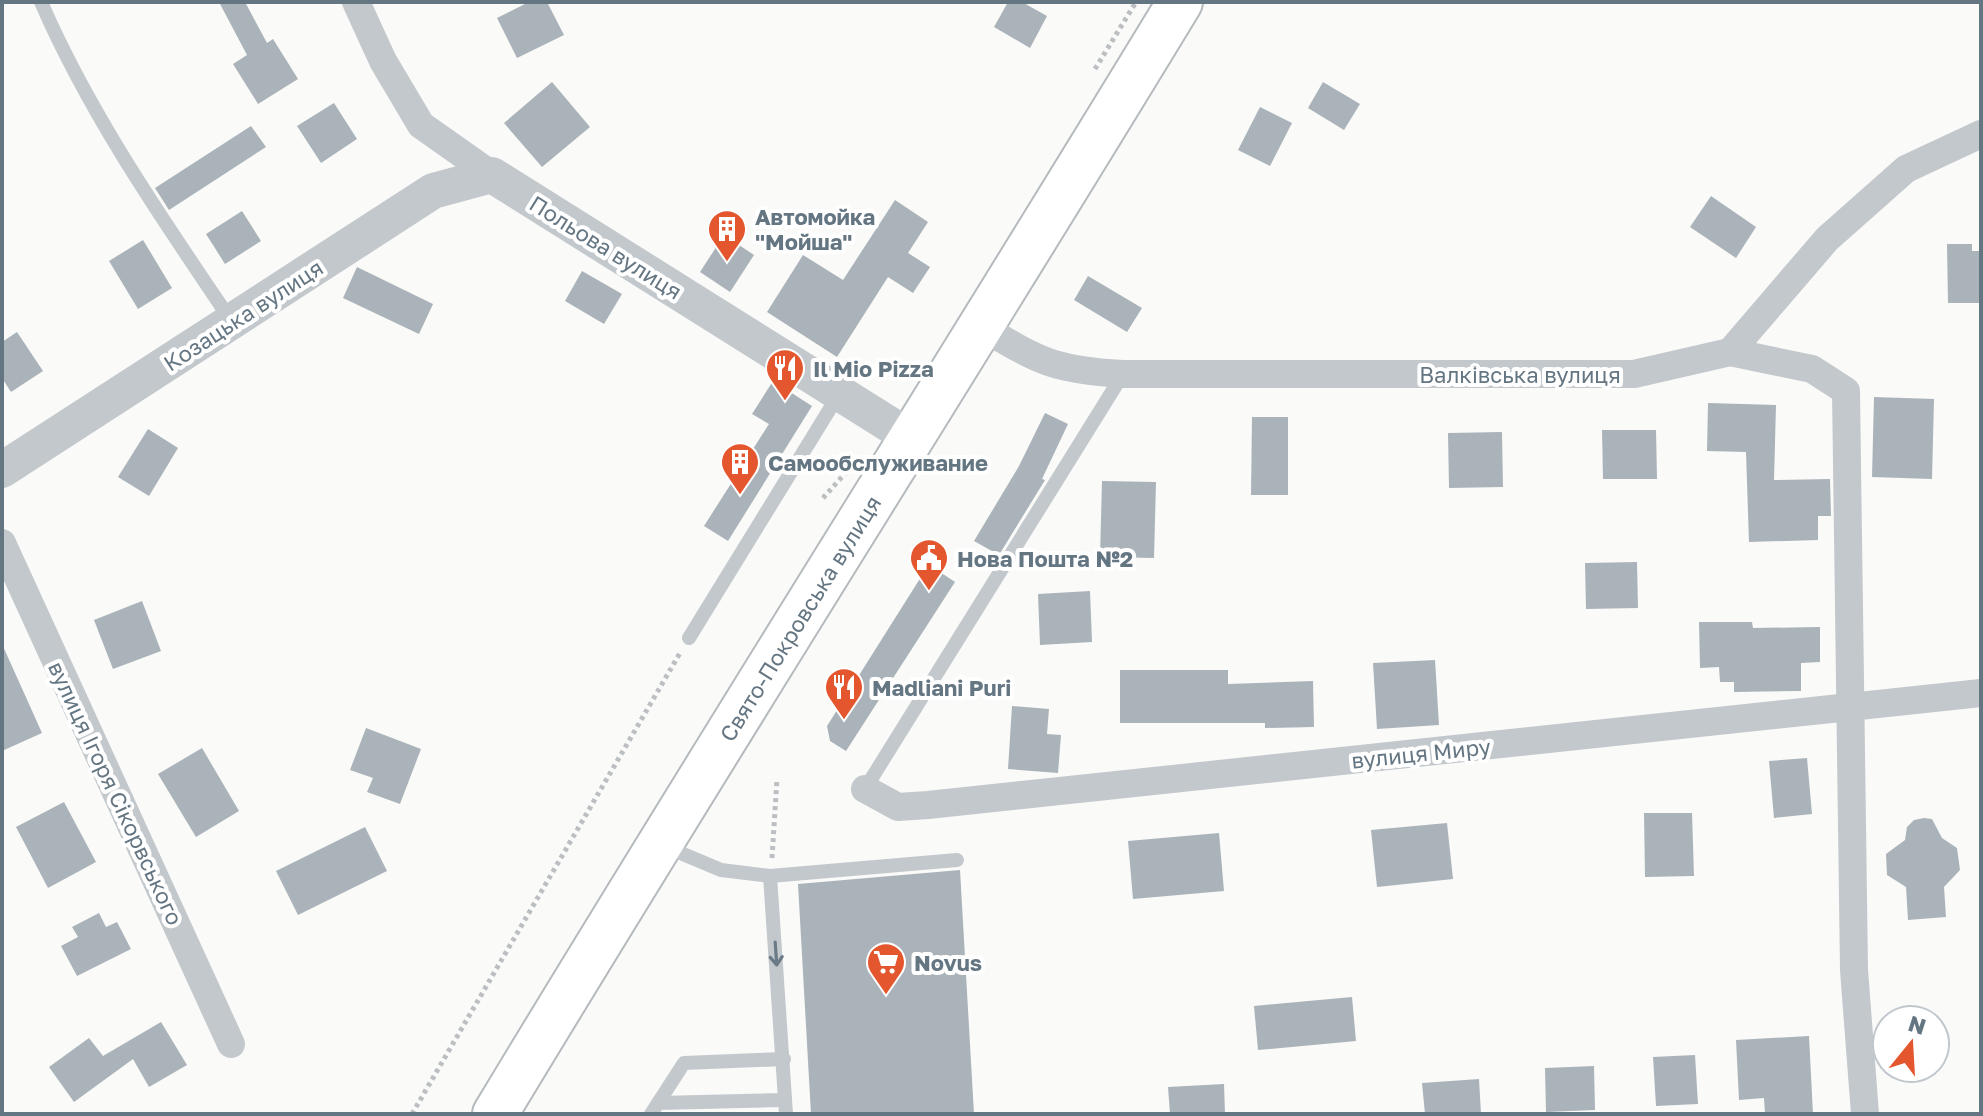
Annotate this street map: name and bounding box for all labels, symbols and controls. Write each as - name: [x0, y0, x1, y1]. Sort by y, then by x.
- street label: Польова вулиця: [525, 189, 687, 305]
- place label: Автомойка "Мойша": [755, 203, 875, 255]
- building icon: Автомойка "Мойша": [706, 208, 748, 263]
- street label: Козацька вулиця: [158, 253, 328, 377]
- restaurant icon: Il Mio Pizza: [764, 347, 806, 402]
- place label: Il Mio Pizza: [813, 355, 934, 382]
- street label: Валківська вулиця: [1419, 361, 1621, 388]
- building icon: Самообслуживание: [719, 441, 761, 496]
- place label: Самообслуживание: [768, 449, 988, 476]
- street label: Свято-Покровська вулиця: [713, 490, 886, 746]
- public building icon: Нова Пошта №2: [908, 537, 950, 592]
- place label: Нова Пошта №2: [957, 545, 1133, 572]
- street label: вулиця Ігоря Сікорвського: [43, 657, 189, 929]
- restaurant icon: Madliani Puri: [823, 666, 865, 721]
- place label: Madliani Puri: [872, 674, 1011, 701]
- street label: вулиця Миру: [1350, 732, 1492, 774]
- one-way arrow: [769, 940, 784, 967]
- supermarket icon: Novus: [865, 941, 907, 996]
- place label: Novus: [914, 949, 982, 976]
- north arrow: [1871, 1004, 1951, 1084]
- text: N: [1905, 1009, 1929, 1040]

